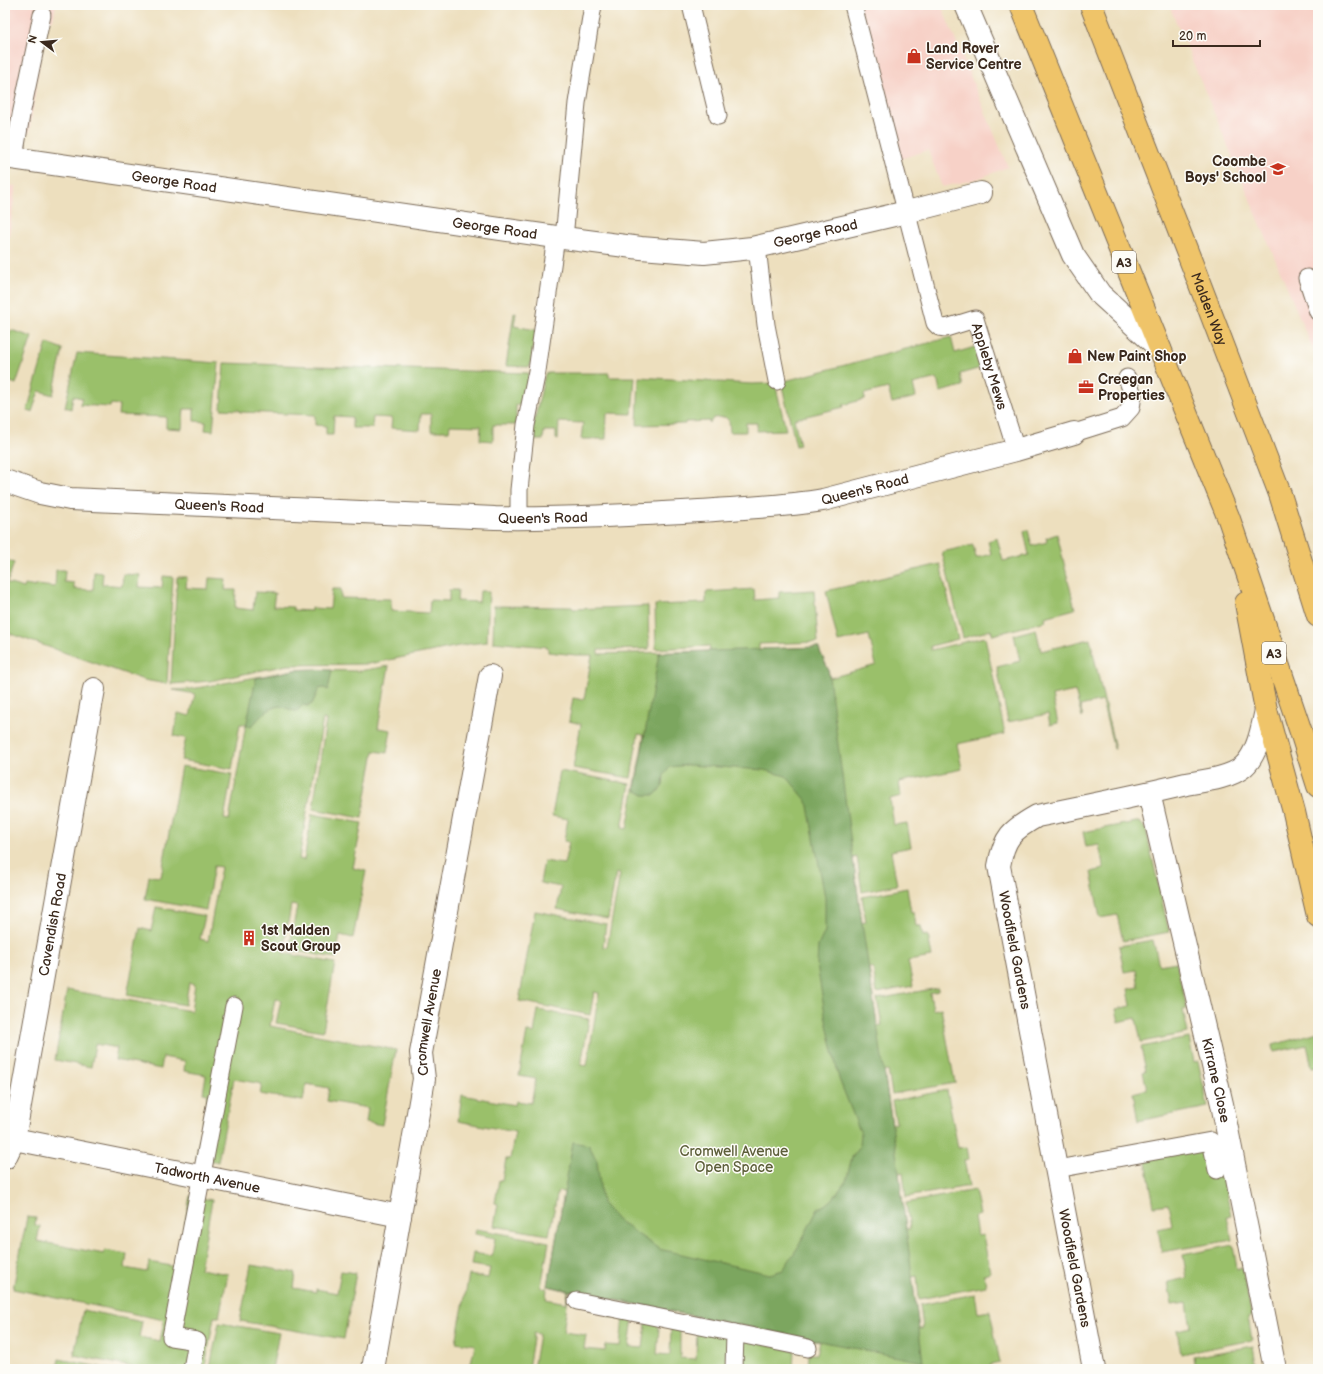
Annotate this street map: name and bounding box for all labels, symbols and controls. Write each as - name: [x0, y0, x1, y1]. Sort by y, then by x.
- north arrow: [22, 22, 62, 62]
- scale bar: [1173, 22, 1260, 48]
- text: 20 m: [1179, 29, 1206, 44]
- text: N: [25, 34, 40, 45]
- place label: Land Rover Service Centre: [926, 40, 1021, 73]
- shop icon: Land Rover Service Centre: [905, 47, 923, 65]
- place label: Coombe Boys' School: [1185, 153, 1266, 186]
- school or university icon: Coombe Boys' School: [1269, 160, 1287, 178]
- street label: George Road: [131, 168, 218, 197]
- street label: George Road: [451, 214, 538, 243]
- street label: George Road: [772, 216, 859, 252]
- road number: A3: [1112, 251, 1136, 273]
- street label: Malden Way: [1187, 270, 1231, 349]
- street label: Appleby Mews: [968, 321, 1011, 412]
- shop icon: New Paint Shop: [1066, 347, 1084, 365]
- place label: New Paint Shop: [1087, 348, 1187, 365]
- place label: Creegan Properties: [1098, 371, 1165, 404]
- office icon: Creegan Properties: [1077, 378, 1095, 396]
- street label: Queen's Road: [819, 470, 911, 509]
- street label: Queen's Road: [174, 496, 264, 517]
- street label: Queen's Road: [498, 509, 588, 527]
- road number: A3: [1262, 642, 1286, 664]
- street label: Cavendish Road: [35, 872, 70, 977]
- street label: Woodfield Gardens: [995, 889, 1034, 1011]
- place label: 1st Malden Scout Group: [261, 922, 341, 955]
- building icon: 1st Malden Scout Group: [240, 929, 258, 947]
- street label: Cromwell Avenue: [413, 967, 445, 1077]
- street label: Kirrane Close: [1198, 1036, 1234, 1124]
- park label: Cromwell Avenue Open Space: [680, 1143, 788, 1176]
- street label: Tadworth Avenue: [153, 1159, 262, 1197]
- street label: Woodfield Gardens: [1055, 1207, 1094, 1329]

